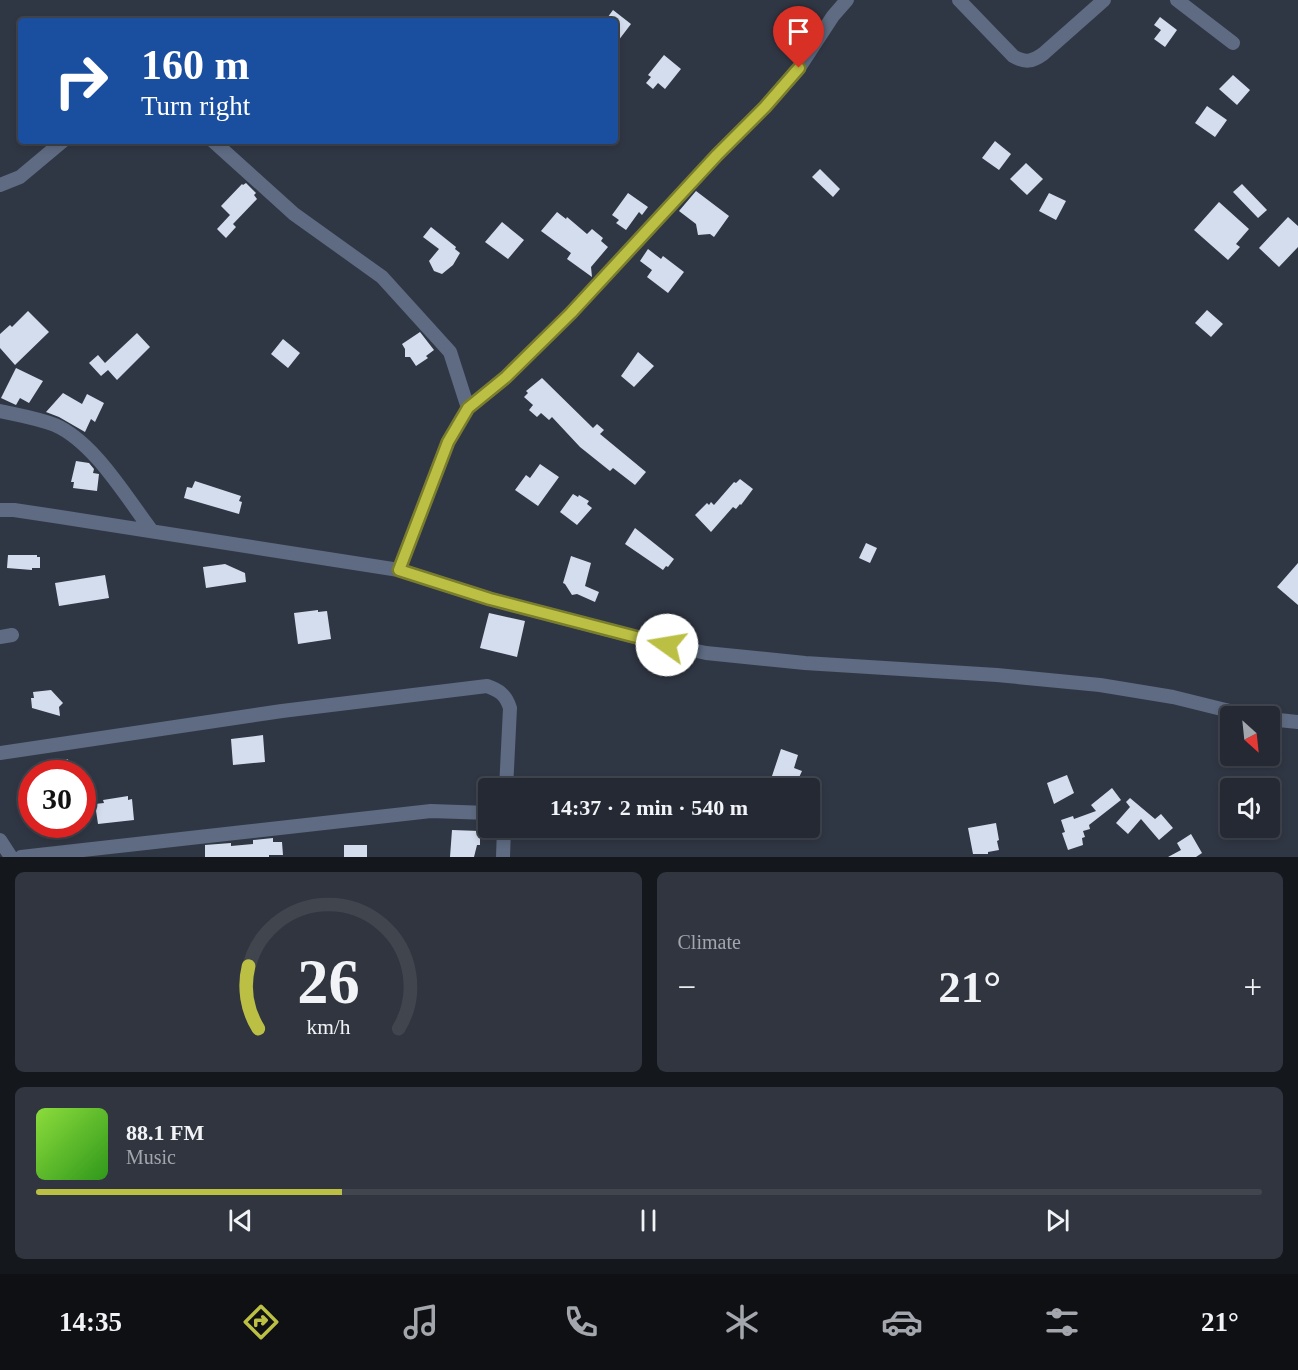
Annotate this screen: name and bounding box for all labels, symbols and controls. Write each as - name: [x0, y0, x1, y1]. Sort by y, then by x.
- pin: [773, 6, 824, 68]
- icon: arrive: [782, 15, 815, 48]
- icon: right: [42, 42, 120, 120]
- text: 160 m: [141, 42, 250, 88]
- text: Turn right: [141, 91, 250, 121]
- position arrow: [635, 613, 699, 677]
- north arrow: [1220, 706, 1280, 766]
- map controls: [1220, 706, 1280, 838]
- speed limit sign: 30: [18, 760, 96, 838]
- button: sound: [1220, 778, 1280, 838]
- text: 14:37 · 2 min · 540 m: [550, 795, 748, 820]
- text: Climate: [678, 931, 741, 953]
- text: 26: [297, 947, 359, 1016]
- text: 21°: [938, 962, 1001, 1012]
- text: −: [678, 969, 696, 1005]
- text: +: [1243, 969, 1262, 1005]
- text: km/h: [306, 1015, 351, 1039]
- text: 88.1 FM: [126, 1120, 204, 1145]
- text: Music: [126, 1146, 176, 1168]
- icon: previous: [224, 1204, 257, 1237]
- icon: pause: [632, 1204, 665, 1237]
- icon: next: [1041, 1204, 1074, 1237]
- icon: directions: [240, 1301, 282, 1343]
- icon: music: [400, 1301, 442, 1343]
- icon: phone: [560, 1301, 602, 1343]
- icon: climate: [721, 1301, 763, 1343]
- icon: car: [881, 1301, 923, 1343]
- icon: filters: [1041, 1301, 1083, 1343]
- text: 14:35: [59, 1307, 122, 1337]
- text: 21°: [1201, 1307, 1239, 1337]

